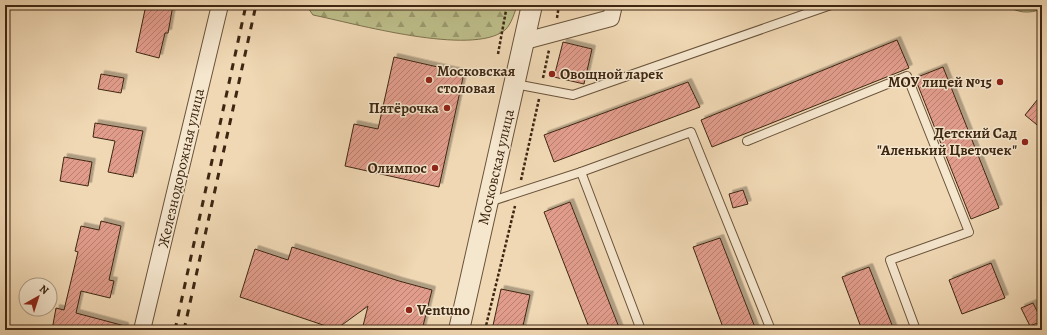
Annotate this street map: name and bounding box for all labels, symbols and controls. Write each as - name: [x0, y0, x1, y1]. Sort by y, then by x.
- place label: Московская столовая: [437, 61, 516, 98]
- place label: Овощной ларек: [560, 64, 663, 84]
- marker: Овощной ларек: [547, 69, 557, 79]
- place label: МОУ лицей №15: [888, 72, 992, 92]
- marker: Московская столовая: [424, 75, 434, 85]
- marker: МОУ лицей №15: [995, 77, 1005, 87]
- street label: Железнодорожная улица: [153, 86, 209, 250]
- place label: Пятёрочка: [369, 98, 440, 118]
- marker: Пятёрочка: [442, 103, 452, 113]
- street label: Московская улица: [473, 107, 519, 227]
- place label: Детский Сад "Аленький Цветочек": [877, 123, 1017, 160]
- marker: Детский Сад "Аленький Цветочек": [1020, 137, 1030, 147]
- place label: Олимпос: [367, 158, 427, 178]
- marker: Олимпос: [430, 163, 440, 173]
- north arrow: [18, 277, 58, 317]
- text: N: [36, 281, 52, 298]
- place label: Ventuno: [416, 300, 470, 320]
- marker: Ventuno: [404, 305, 414, 315]

